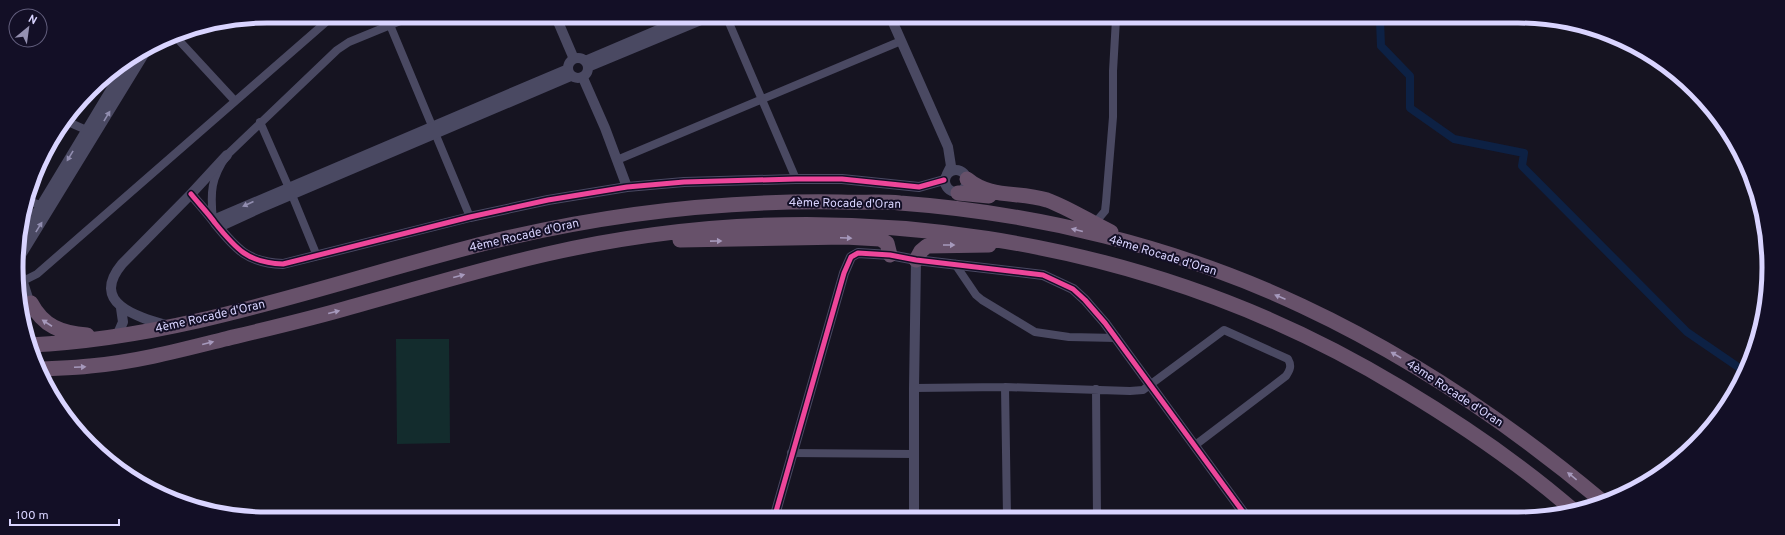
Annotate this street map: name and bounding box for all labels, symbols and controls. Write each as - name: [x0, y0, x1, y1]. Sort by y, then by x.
- north arrow: [8, 8, 48, 48]
- text: N: [26, 12, 39, 28]
- one-way arrow: [103, 111, 111, 121]
- one-way arrow: [66, 151, 74, 161]
- street label: 4ème Rocade d'Oran: [789, 195, 901, 213]
- one-way arrow: [243, 201, 254, 207]
- street label: 4ème Rocade d'Oran: [468, 216, 581, 256]
- one-way arrow: [35, 221, 42, 233]
- one-way arrow: [1071, 227, 1083, 233]
- street label: 4ème Rocade d'Oran: [1107, 232, 1219, 280]
- one-way arrow: [840, 234, 852, 241]
- one-way arrow: [710, 237, 722, 244]
- one-way arrow: [943, 242, 956, 248]
- one-way arrow: [453, 273, 465, 279]
- one-way arrow: [1273, 293, 1285, 299]
- street label: 4ème Rocade d'Oran: [154, 297, 267, 337]
- one-way arrow: [328, 309, 340, 315]
- one-way arrow: [42, 319, 53, 326]
- one-way arrow: [202, 340, 214, 346]
- one-way arrow: [1390, 352, 1402, 359]
- street label: 4ème Rocade d'Oran: [1403, 357, 1506, 431]
- one-way arrow: [74, 363, 86, 370]
- one-way arrow: [1567, 472, 1577, 481]
- scale bar: [10, 501, 119, 527]
- text: 100 m: [16, 508, 49, 524]

